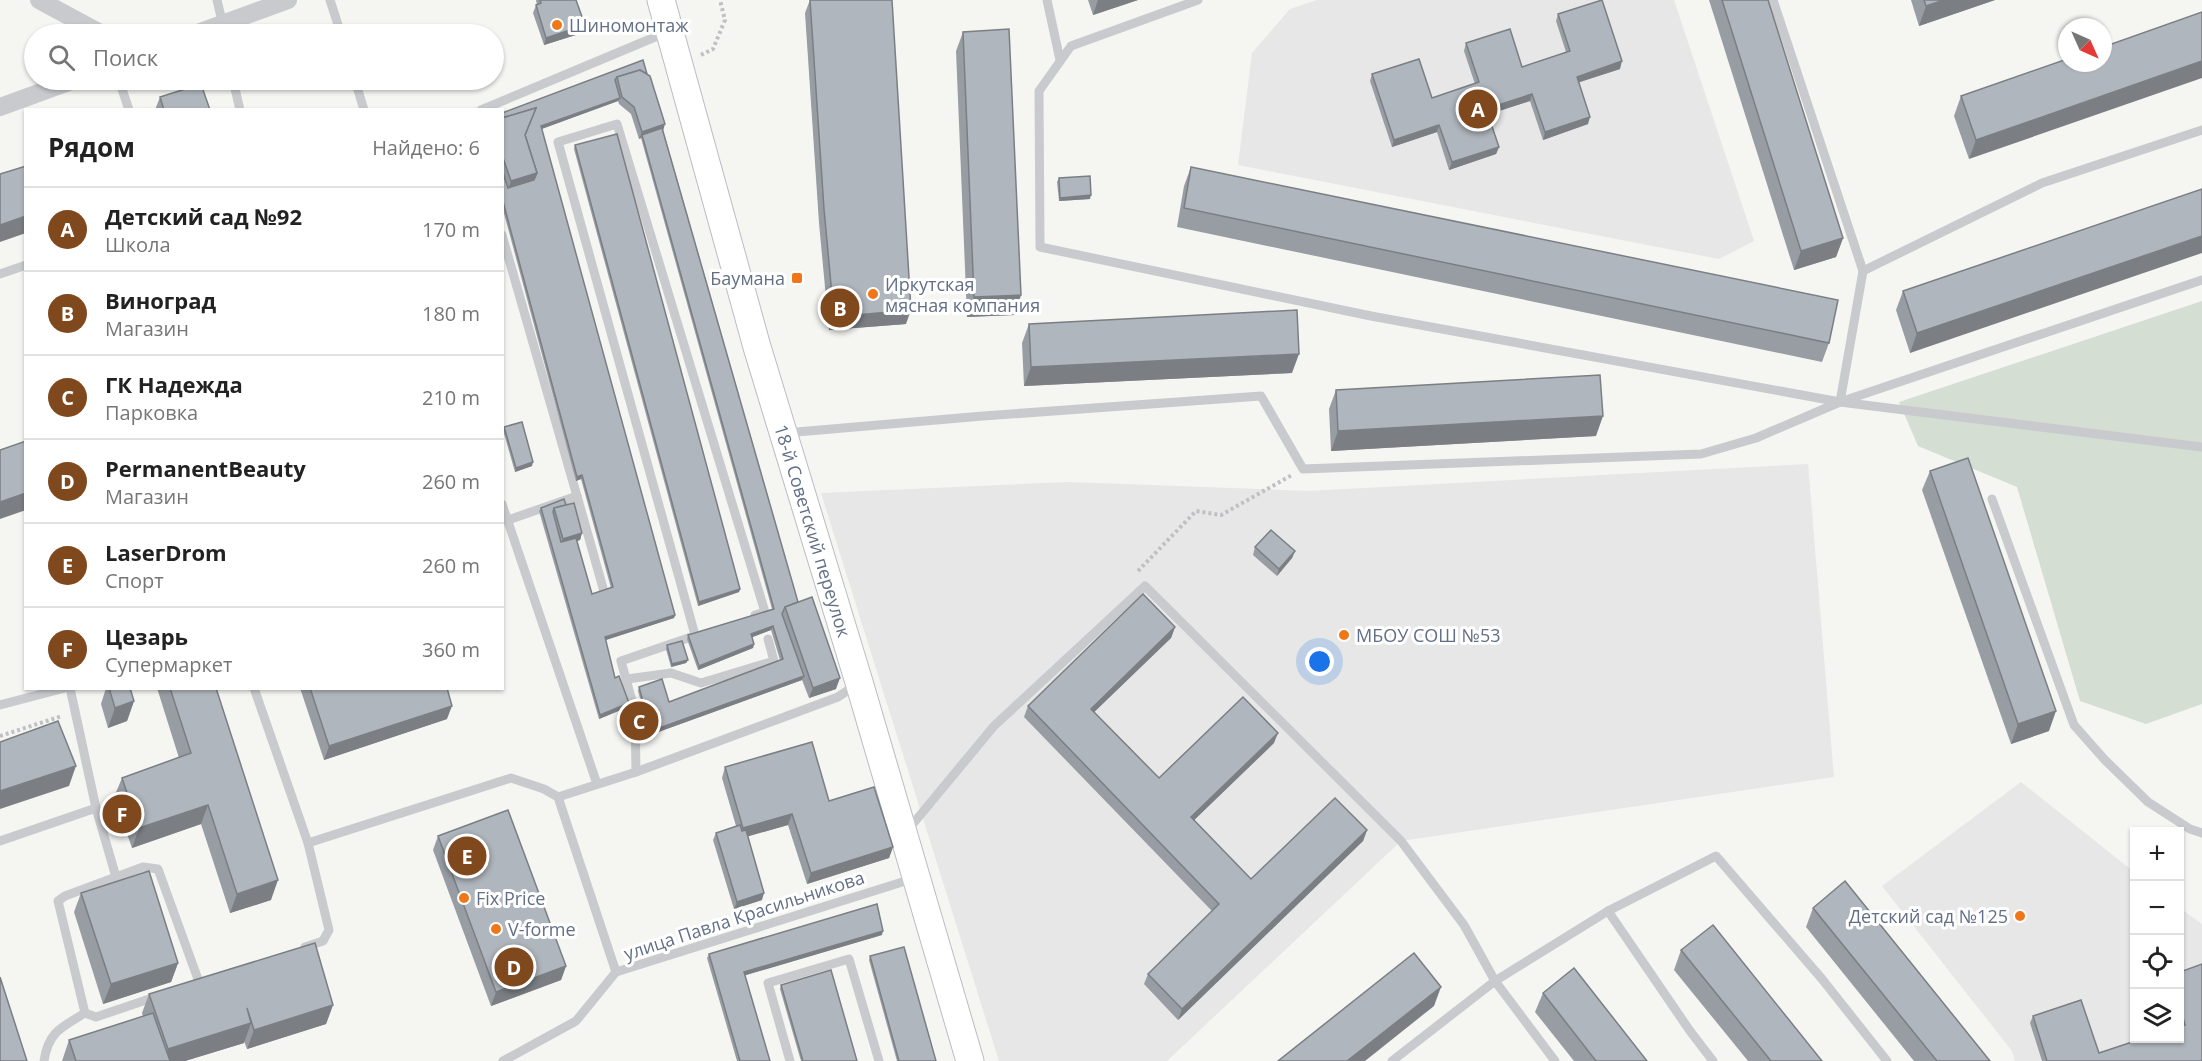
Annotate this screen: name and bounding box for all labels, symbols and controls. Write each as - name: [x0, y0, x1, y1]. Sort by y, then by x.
- place label: Шиномонтаж: [569, 13, 689, 37]
- marker: Шиномонтаж: [550, 18, 564, 32]
- north arrow: [2058, 18, 2112, 72]
- search box: [24, 24, 504, 90]
- icon: search: [45, 41, 78, 74]
- text: Поиск: [93, 42, 158, 72]
- pin: A: [1458, 86, 1498, 132]
- text: Рядом: [48, 129, 135, 165]
- text: Найдено: 6: [372, 134, 480, 161]
- text: Детский сад №92: [105, 201, 302, 231]
- text: A: [61, 216, 74, 243]
- text: 170 m: [422, 216, 480, 243]
- text: Школа: [105, 231, 171, 258]
- place label: Баумана: [710, 266, 785, 290]
- marker: Баумана: [790, 271, 804, 285]
- place label: Иркутская мясная компания: [885, 272, 1040, 317]
- text: Виноград: [105, 285, 216, 315]
- pin: B: [820, 286, 860, 330]
- marker: Иркутская мясная компания: [866, 287, 880, 301]
- text: B: [61, 300, 74, 327]
- text: 180 m: [422, 300, 480, 327]
- text: Магазин: [105, 315, 189, 342]
- text: ГК Надежда: [105, 369, 243, 399]
- text: C: [61, 384, 74, 411]
- text: 210 m: [422, 384, 480, 411]
- text: Парковка: [105, 399, 198, 426]
- street label: 18-й Советский переулок: [769, 421, 857, 641]
- text: PermanentBeauty: [105, 453, 306, 483]
- text: D: [60, 468, 75, 495]
- text: 260 m: [422, 468, 480, 495]
- text: Магазин: [105, 483, 189, 510]
- text: LaseгDrom: [105, 537, 227, 567]
- text: E: [62, 552, 73, 579]
- text: 260 m: [422, 552, 480, 579]
- text: Спорт: [105, 567, 164, 594]
- text: Цезарь: [105, 621, 188, 651]
- place label: МБОУ СОШ №53: [1356, 623, 1501, 647]
- marker: МБОУ СОШ №53: [1337, 628, 1351, 642]
- text: F: [62, 636, 73, 663]
- text: 360 m: [422, 636, 480, 663]
- your location: [1305, 647, 1334, 676]
- text: Супермаркет: [105, 651, 232, 678]
- pin: C: [620, 698, 658, 744]
- pin: F: [102, 792, 142, 836]
- map controls: [2130, 827, 2184, 1043]
- button: +: [2130, 827, 2184, 881]
- pin: E: [448, 834, 486, 878]
- street label: улица Павла Красильникова: [621, 865, 867, 965]
- button: −: [2130, 881, 2184, 935]
- place label: Fix Price: [476, 886, 545, 910]
- marker: Fix Price: [457, 891, 471, 905]
- place label: Детский сад №125: [1849, 904, 2008, 928]
- marker: Детский сад №125: [2013, 909, 2027, 923]
- place label: V-forme: [508, 917, 576, 941]
- marker: V-forme: [489, 922, 503, 936]
- button: locate: [2130, 935, 2184, 989]
- pin: D: [494, 944, 534, 990]
- button: layers: [2130, 989, 2184, 1043]

